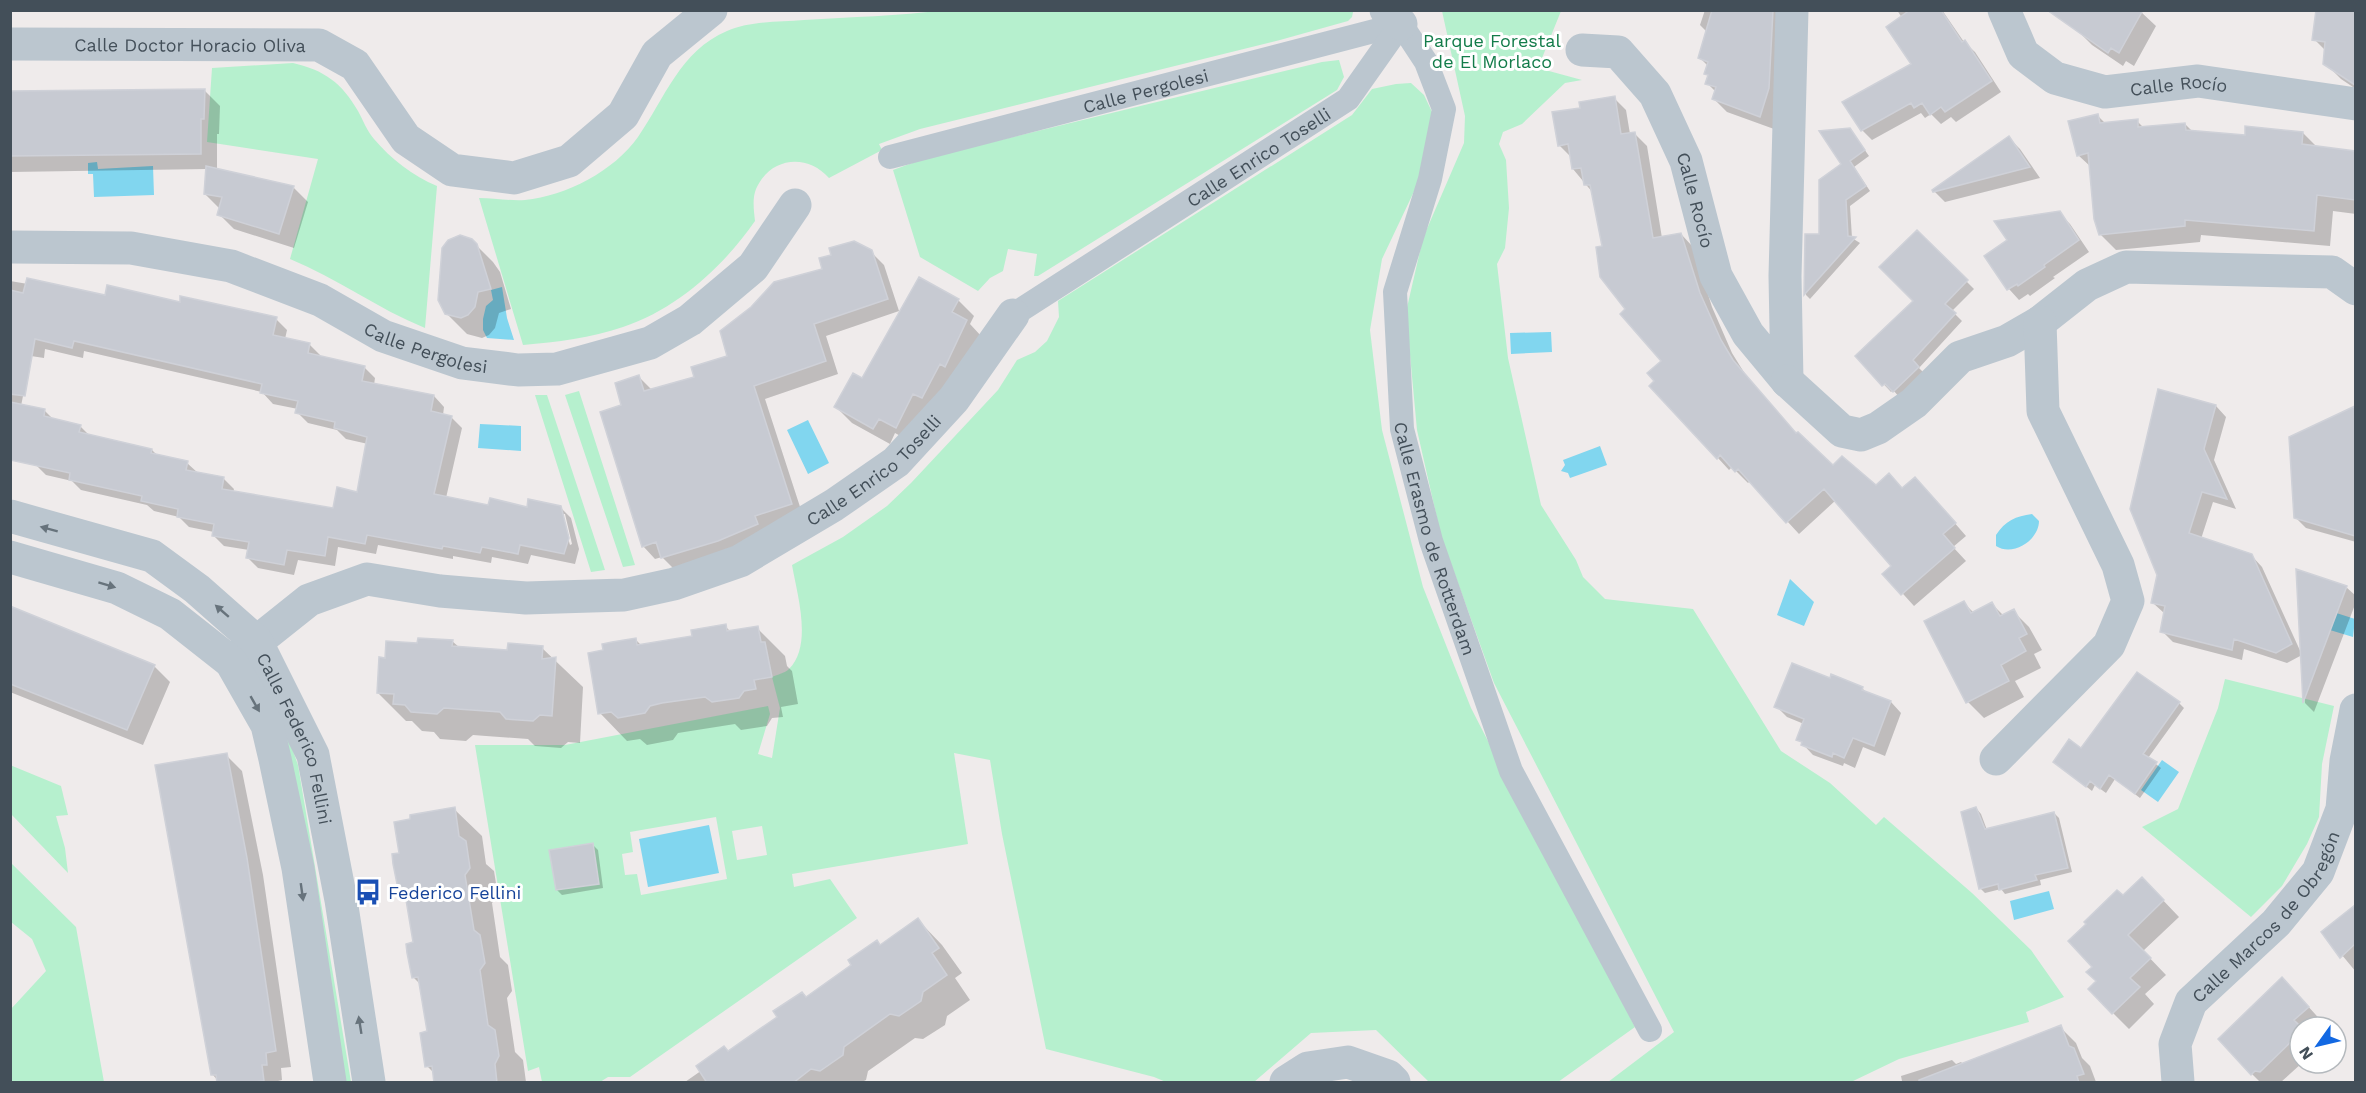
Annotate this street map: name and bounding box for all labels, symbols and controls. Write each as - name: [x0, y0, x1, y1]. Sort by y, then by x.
- park label: Parque Forestal de El Morlaco: [1423, 30, 1562, 72]
- street label: Calle Doctor Horacio Oliva: [74, 34, 306, 55]
- street label: Calle Pergolesi: [1080, 64, 1210, 117]
- street label: Calle Rocío: [2129, 70, 2229, 99]
- street label: Calle Enrico Toselli: [1183, 103, 1334, 211]
- street label: Calle Rocío: [1673, 148, 1719, 250]
- street label: Calle Pergolesi: [361, 317, 489, 377]
- street label: Calle Enrico Toselli: [802, 410, 945, 530]
- street label: Calle Erasmo de Rotterdam: [1391, 421, 1480, 658]
- one-way arrow: [40, 523, 58, 533]
- one-way arrow: [98, 581, 116, 590]
- one-way arrow: [215, 605, 230, 618]
- street label: Calle Federico Fellini: [253, 649, 337, 826]
- one-way arrow: [249, 696, 260, 712]
- street label: Calle Marcos de Obregón: [2187, 828, 2343, 1007]
- bus stop icon: Federico Fellini: [353, 877, 383, 907]
- one-way arrow: [297, 882, 306, 901]
- place label: Federico Fellini: [388, 882, 521, 903]
- one-way arrow: [355, 1015, 364, 1034]
- north arrow: [2288, 1015, 2348, 1075]
- text: N: [2295, 1043, 2317, 1063]

